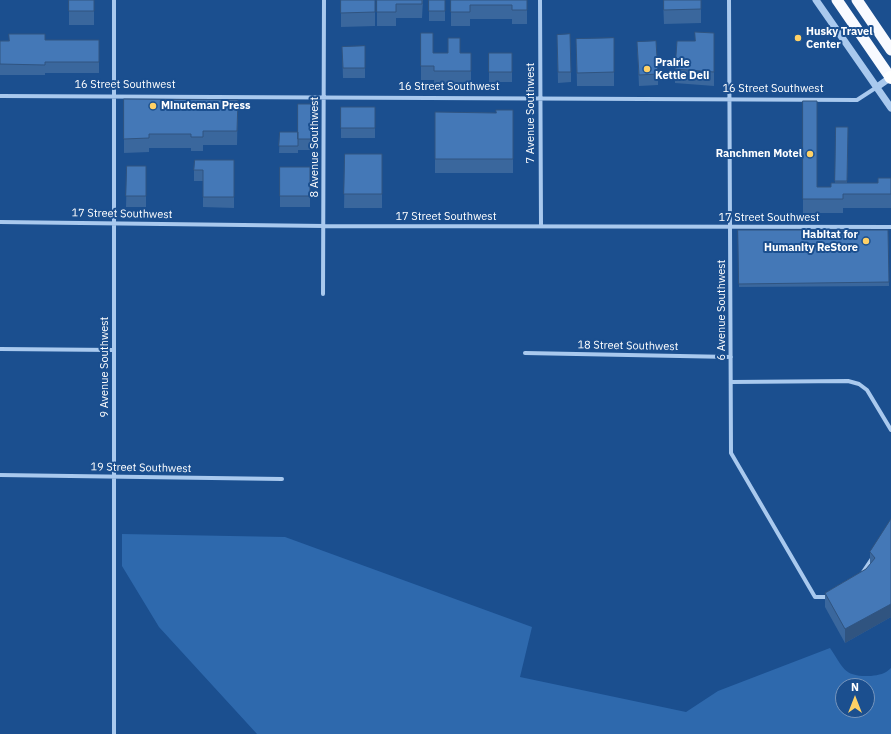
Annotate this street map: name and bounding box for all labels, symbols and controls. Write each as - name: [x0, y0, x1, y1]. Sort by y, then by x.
- place label: Husky Travel Center: [806, 25, 873, 51]
- marker: Husky Travel Center: [793, 33, 803, 43]
- place label: Prairie Kettle Deli: [655, 56, 709, 82]
- street label: 7 Avenue Southwest: [524, 63, 538, 163]
- marker: Prairie Kettle Deli: [642, 64, 652, 74]
- street label: 16 Street Southwest: [75, 78, 175, 92]
- street label: 16 Street Southwest: [399, 80, 499, 94]
- street label: 16 Street Southwest: [723, 82, 823, 96]
- street label: 8 Avenue Southwest: [308, 97, 322, 197]
- place label: Minuteman Press: [161, 99, 251, 113]
- marker: Minuteman Press: [148, 101, 158, 111]
- place label: Ranchmen Motel: [716, 147, 802, 161]
- marker: Ranchmen Motel: [805, 149, 815, 159]
- street label: 17 Street Southwest: [71, 207, 173, 221]
- street label: 17 Street Southwest: [396, 210, 496, 224]
- street label: 17 Street Southwest: [719, 211, 819, 225]
- place label: Habitat for Humanity ReStore: [764, 228, 858, 254]
- marker: Habitat for Humanity ReStore: [861, 236, 871, 246]
- street label: 6 Avenue Southwest: [715, 260, 729, 360]
- street label: 9 Avenue Southwest: [98, 317, 112, 417]
- street label: 18 Street Southwest: [577, 339, 679, 353]
- street label: 19 Street Southwest: [90, 461, 192, 475]
- north arrow: [835, 678, 875, 718]
- text: N: [851, 680, 859, 694]

